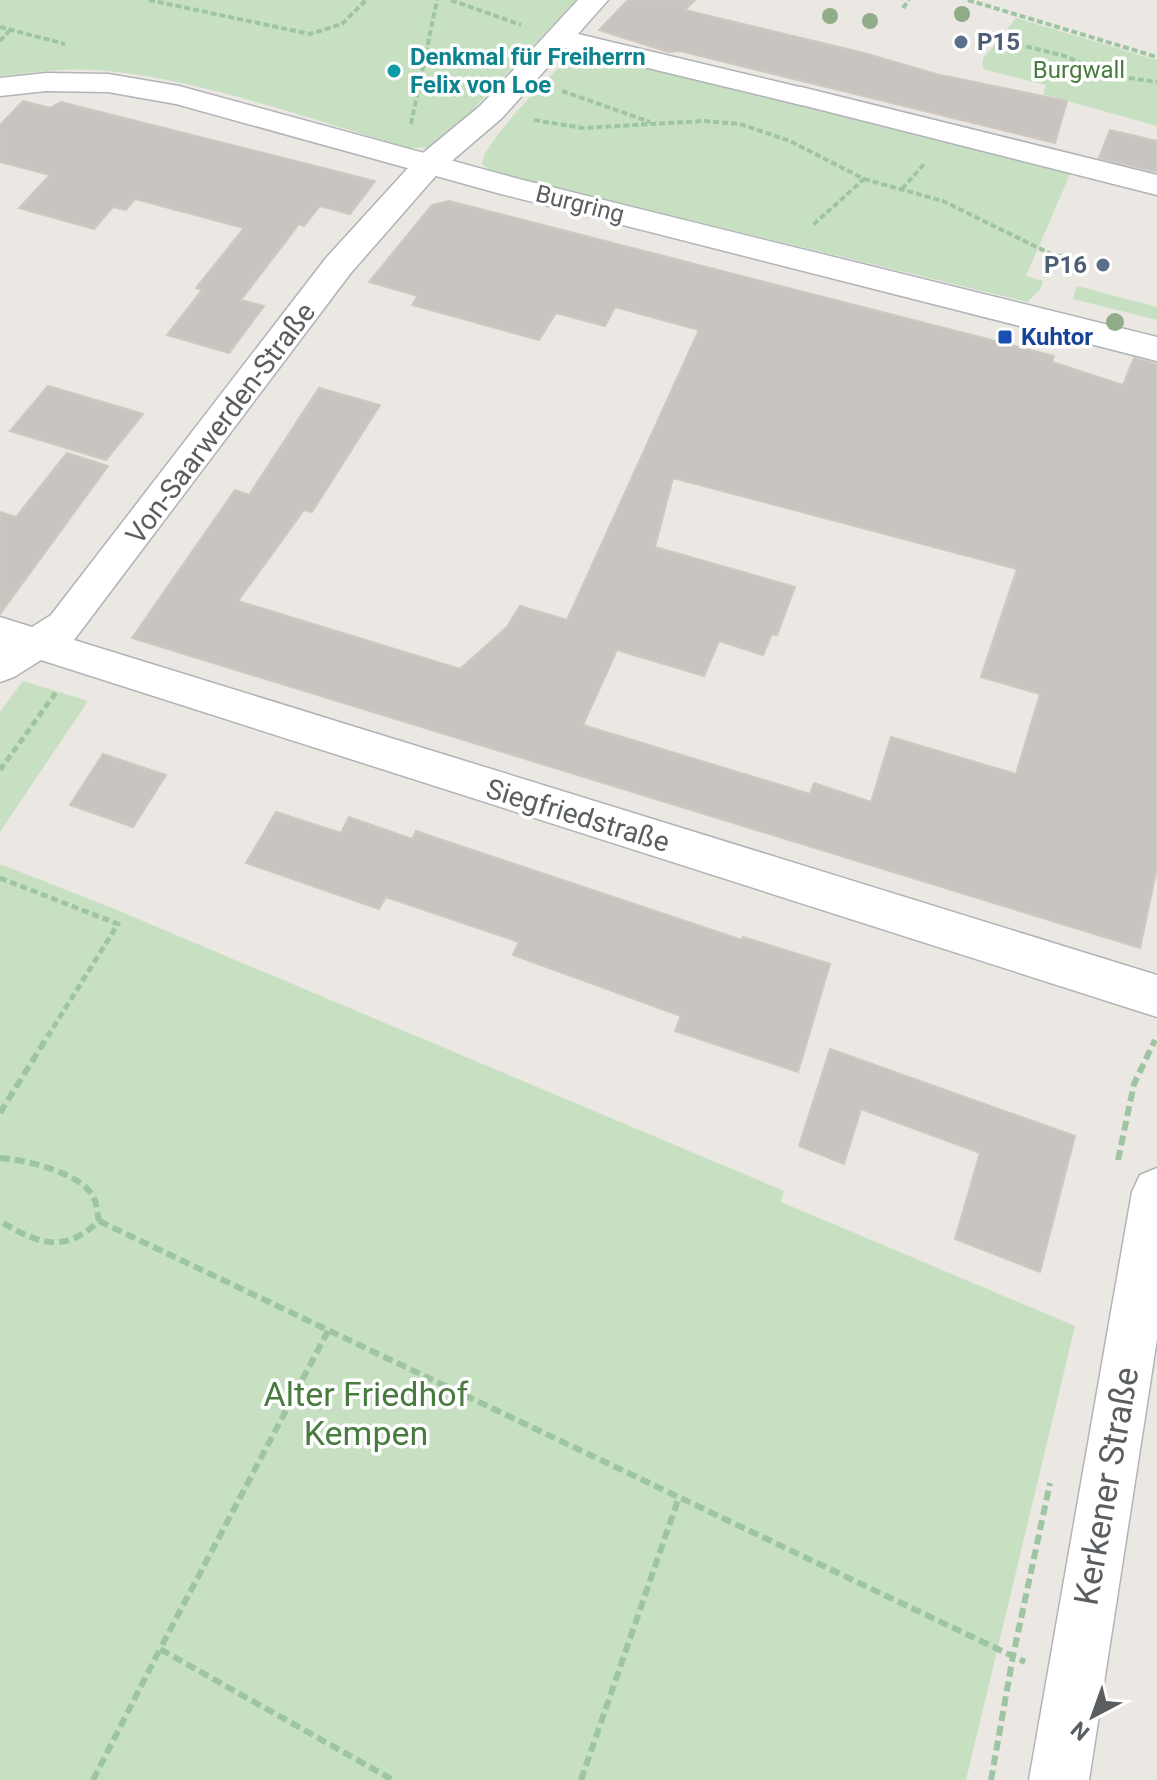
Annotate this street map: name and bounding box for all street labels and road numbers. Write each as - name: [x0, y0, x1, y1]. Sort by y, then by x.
- street label: Burgring: [533, 179, 627, 229]
- street label: Von-Saarwerden-Straße: [119, 296, 322, 550]
- street label: Siegfriedstraße: [482, 772, 674, 859]
- street label: Kerkener Straße: [1065, 1364, 1147, 1608]

